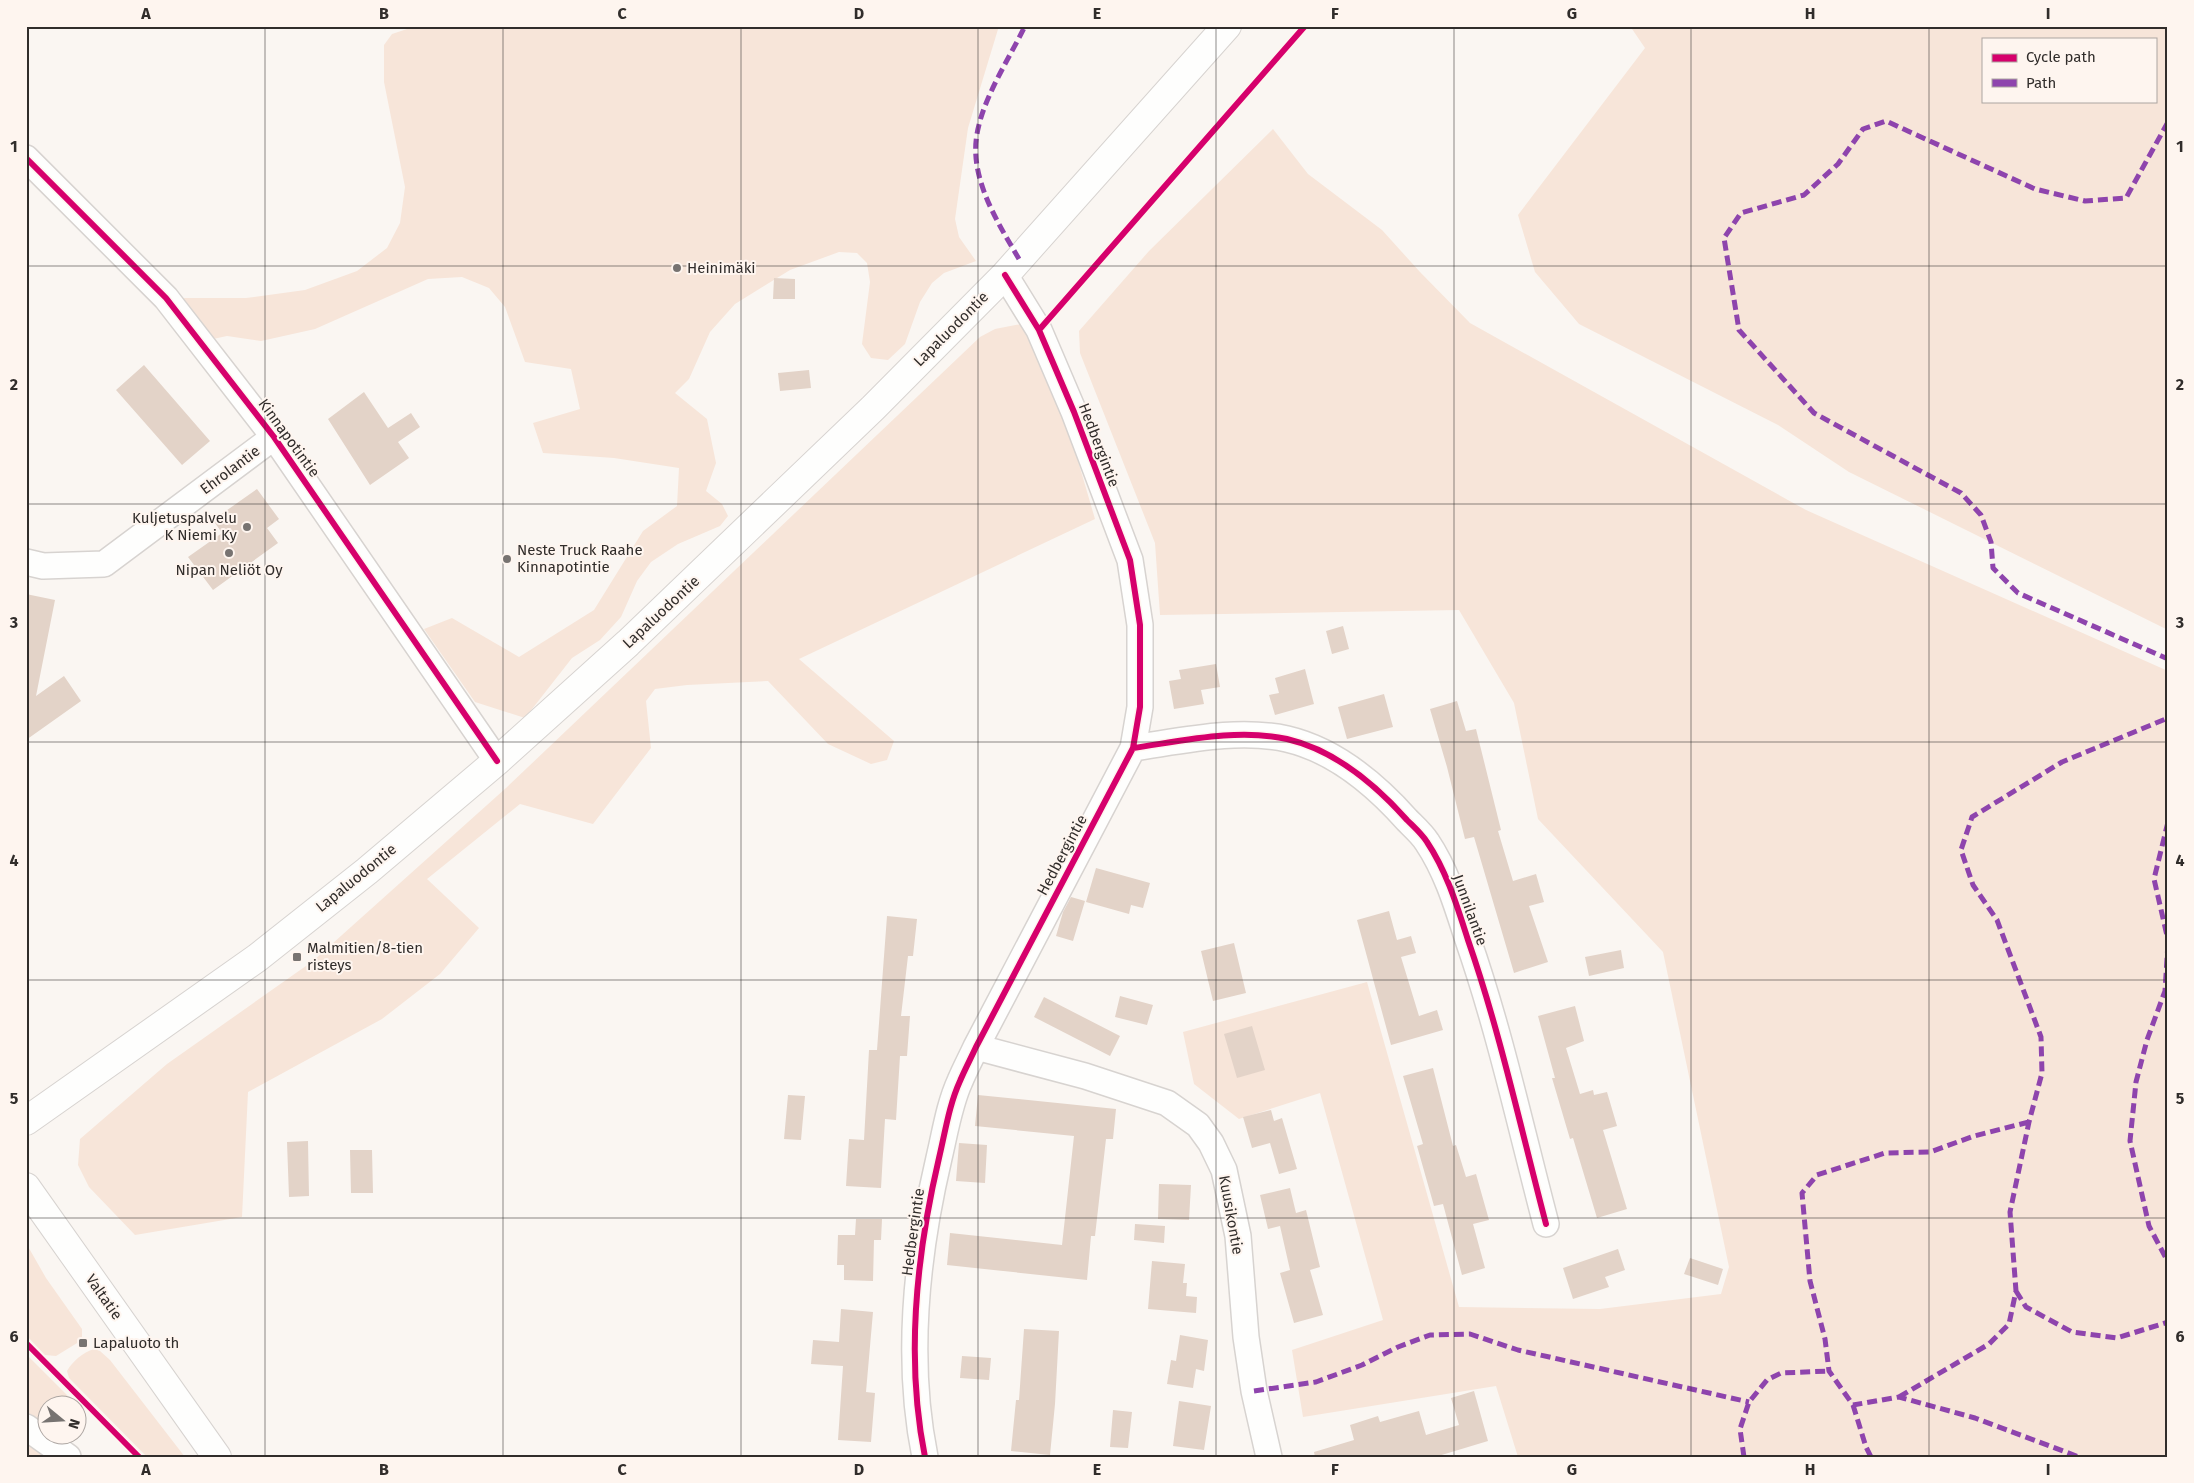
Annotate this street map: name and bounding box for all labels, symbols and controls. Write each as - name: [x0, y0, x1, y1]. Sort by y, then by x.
- text: A: [140, 4, 151, 23]
- text: B: [379, 4, 389, 23]
- text: C: [617, 4, 627, 23]
- text: D: [854, 4, 864, 23]
- text: E: [1093, 4, 1101, 23]
- text: F: [1331, 4, 1339, 23]
- text: G: [1567, 4, 1577, 23]
- text: H: [1805, 4, 1815, 23]
- text: I: [2046, 4, 2050, 23]
- legend: [1982, 38, 2156, 102]
- text: Cycle path: [2026, 48, 2096, 66]
- text: Path: [2026, 74, 2056, 92]
- text: 1: [10, 137, 18, 156]
- text: 1: [2176, 137, 2184, 156]
- place label: Heinimäki: [687, 259, 756, 277]
- marker: Heinimäki: [671, 262, 683, 274]
- street label: Lapaluodontie: [910, 288, 992, 370]
- text: 2: [10, 375, 18, 394]
- text: 2: [2176, 375, 2184, 394]
- street label: Kinnapotintie: [254, 395, 324, 481]
- street label: Hedbergintie: [1075, 400, 1123, 490]
- street label: Ehrolantie: [197, 442, 263, 498]
- place label: Kuljetuspalvelu K Niemi Ky: [132, 509, 238, 544]
- marker: Kuljetuspalvelu K Niemi Ky: [241, 521, 253, 533]
- place label: Neste Truck Raahe Kinnapotintie: [517, 541, 643, 576]
- marker: Nipan Neliöt Oy: [223, 547, 235, 559]
- marker: Neste Truck Raahe Kinnapotintie: [501, 553, 513, 565]
- place label: Nipan Neliöt Oy: [175, 561, 283, 579]
- street label: Lapaluodontie: [619, 572, 703, 652]
- text: 3: [9, 613, 18, 632]
- text: 3: [2175, 613, 2184, 632]
- street label: Hedbergintie: [1033, 812, 1091, 898]
- street label: Lapaluodontie: [312, 840, 400, 916]
- text: 4: [9, 851, 19, 870]
- text: 4: [2175, 851, 2185, 870]
- street label: Junnilantie: [1449, 872, 1491, 948]
- place label: Malmitien/8-tien risteys: [307, 939, 423, 974]
- marker: Malmitien/8-tien risteys: [291, 951, 303, 963]
- text: 5: [10, 1089, 19, 1108]
- text: 5: [2176, 1089, 2185, 1108]
- street label: Kuusikontie: [1215, 1174, 1247, 1256]
- street label: Hedbergintie: [898, 1187, 928, 1277]
- street label: Valtatie: [82, 1271, 126, 1323]
- text: 6: [9, 1327, 19, 1346]
- text: 6: [2175, 1327, 2185, 1346]
- place label: Lapaluoto th: [93, 1334, 179, 1352]
- marker: Lapaluoto th: [77, 1337, 89, 1349]
- north arrow: [38, 1396, 88, 1446]
- text: N: [64, 1417, 83, 1431]
- text: A: [140, 1460, 151, 1479]
- text: B: [379, 1460, 389, 1479]
- text: C: [617, 1460, 627, 1479]
- text: D: [854, 1460, 864, 1479]
- text: E: [1093, 1460, 1101, 1479]
- text: F: [1331, 1460, 1339, 1479]
- text: G: [1567, 1460, 1577, 1479]
- text: H: [1805, 1460, 1815, 1479]
- text: I: [2046, 1460, 2050, 1479]

